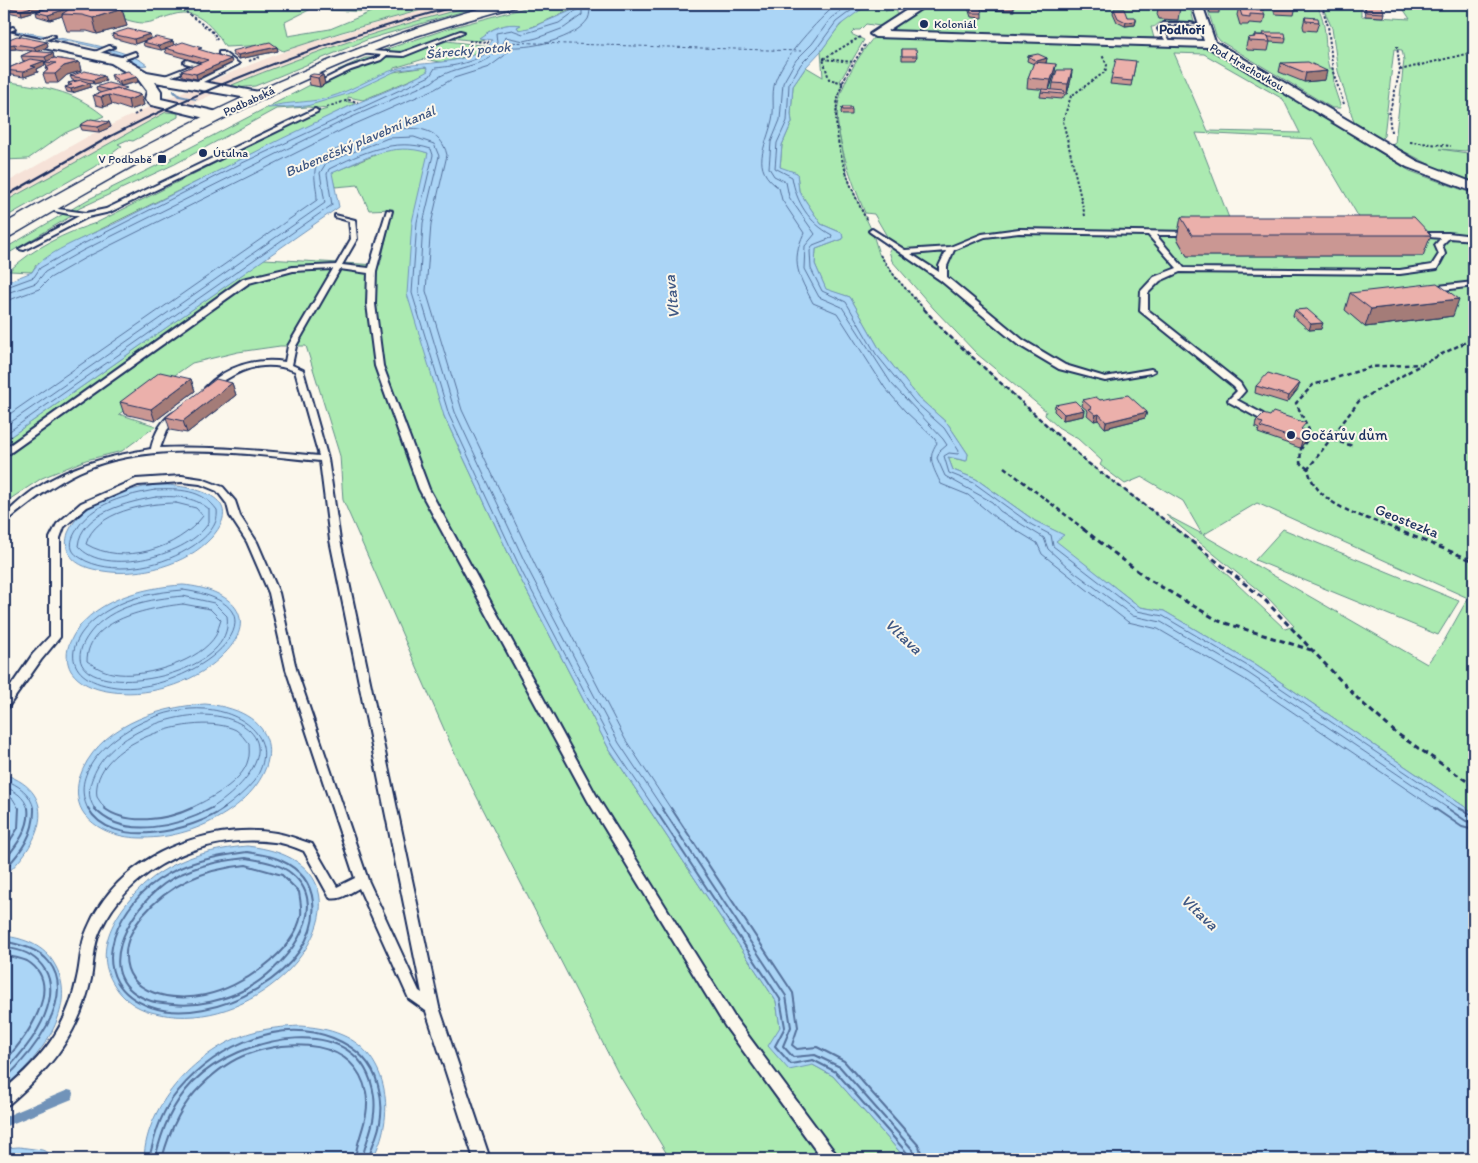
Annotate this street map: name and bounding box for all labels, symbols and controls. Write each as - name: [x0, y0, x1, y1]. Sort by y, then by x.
- place label: Koloniál: [934, 17, 977, 31]
- marker: Koloniál: [918, 18, 930, 30]
- district label: Podhoří: [1159, 21, 1205, 38]
- water label: Šárecký potok: [425, 38, 512, 63]
- street label: Pod Hrachovkou: [1207, 40, 1287, 94]
- street label: Podbabská: [221, 83, 278, 119]
- water label: Bubenečský plavební kanál: [283, 102, 439, 181]
- place label: Útulna: [213, 146, 248, 160]
- marker: Útulna: [197, 147, 209, 159]
- place label: V Podbabě: [98, 152, 152, 166]
- marker: V Podbabě: [156, 153, 168, 165]
- water label: Vltava: [660, 273, 683, 320]
- place label: Gočárův dům: [1301, 426, 1388, 444]
- marker: Gočárův dům: [1285, 429, 1297, 441]
- street label: Geostezka: [1372, 500, 1442, 542]
- water label: Vltava: [881, 615, 927, 659]
- water label: Vltava: [1177, 891, 1223, 935]

